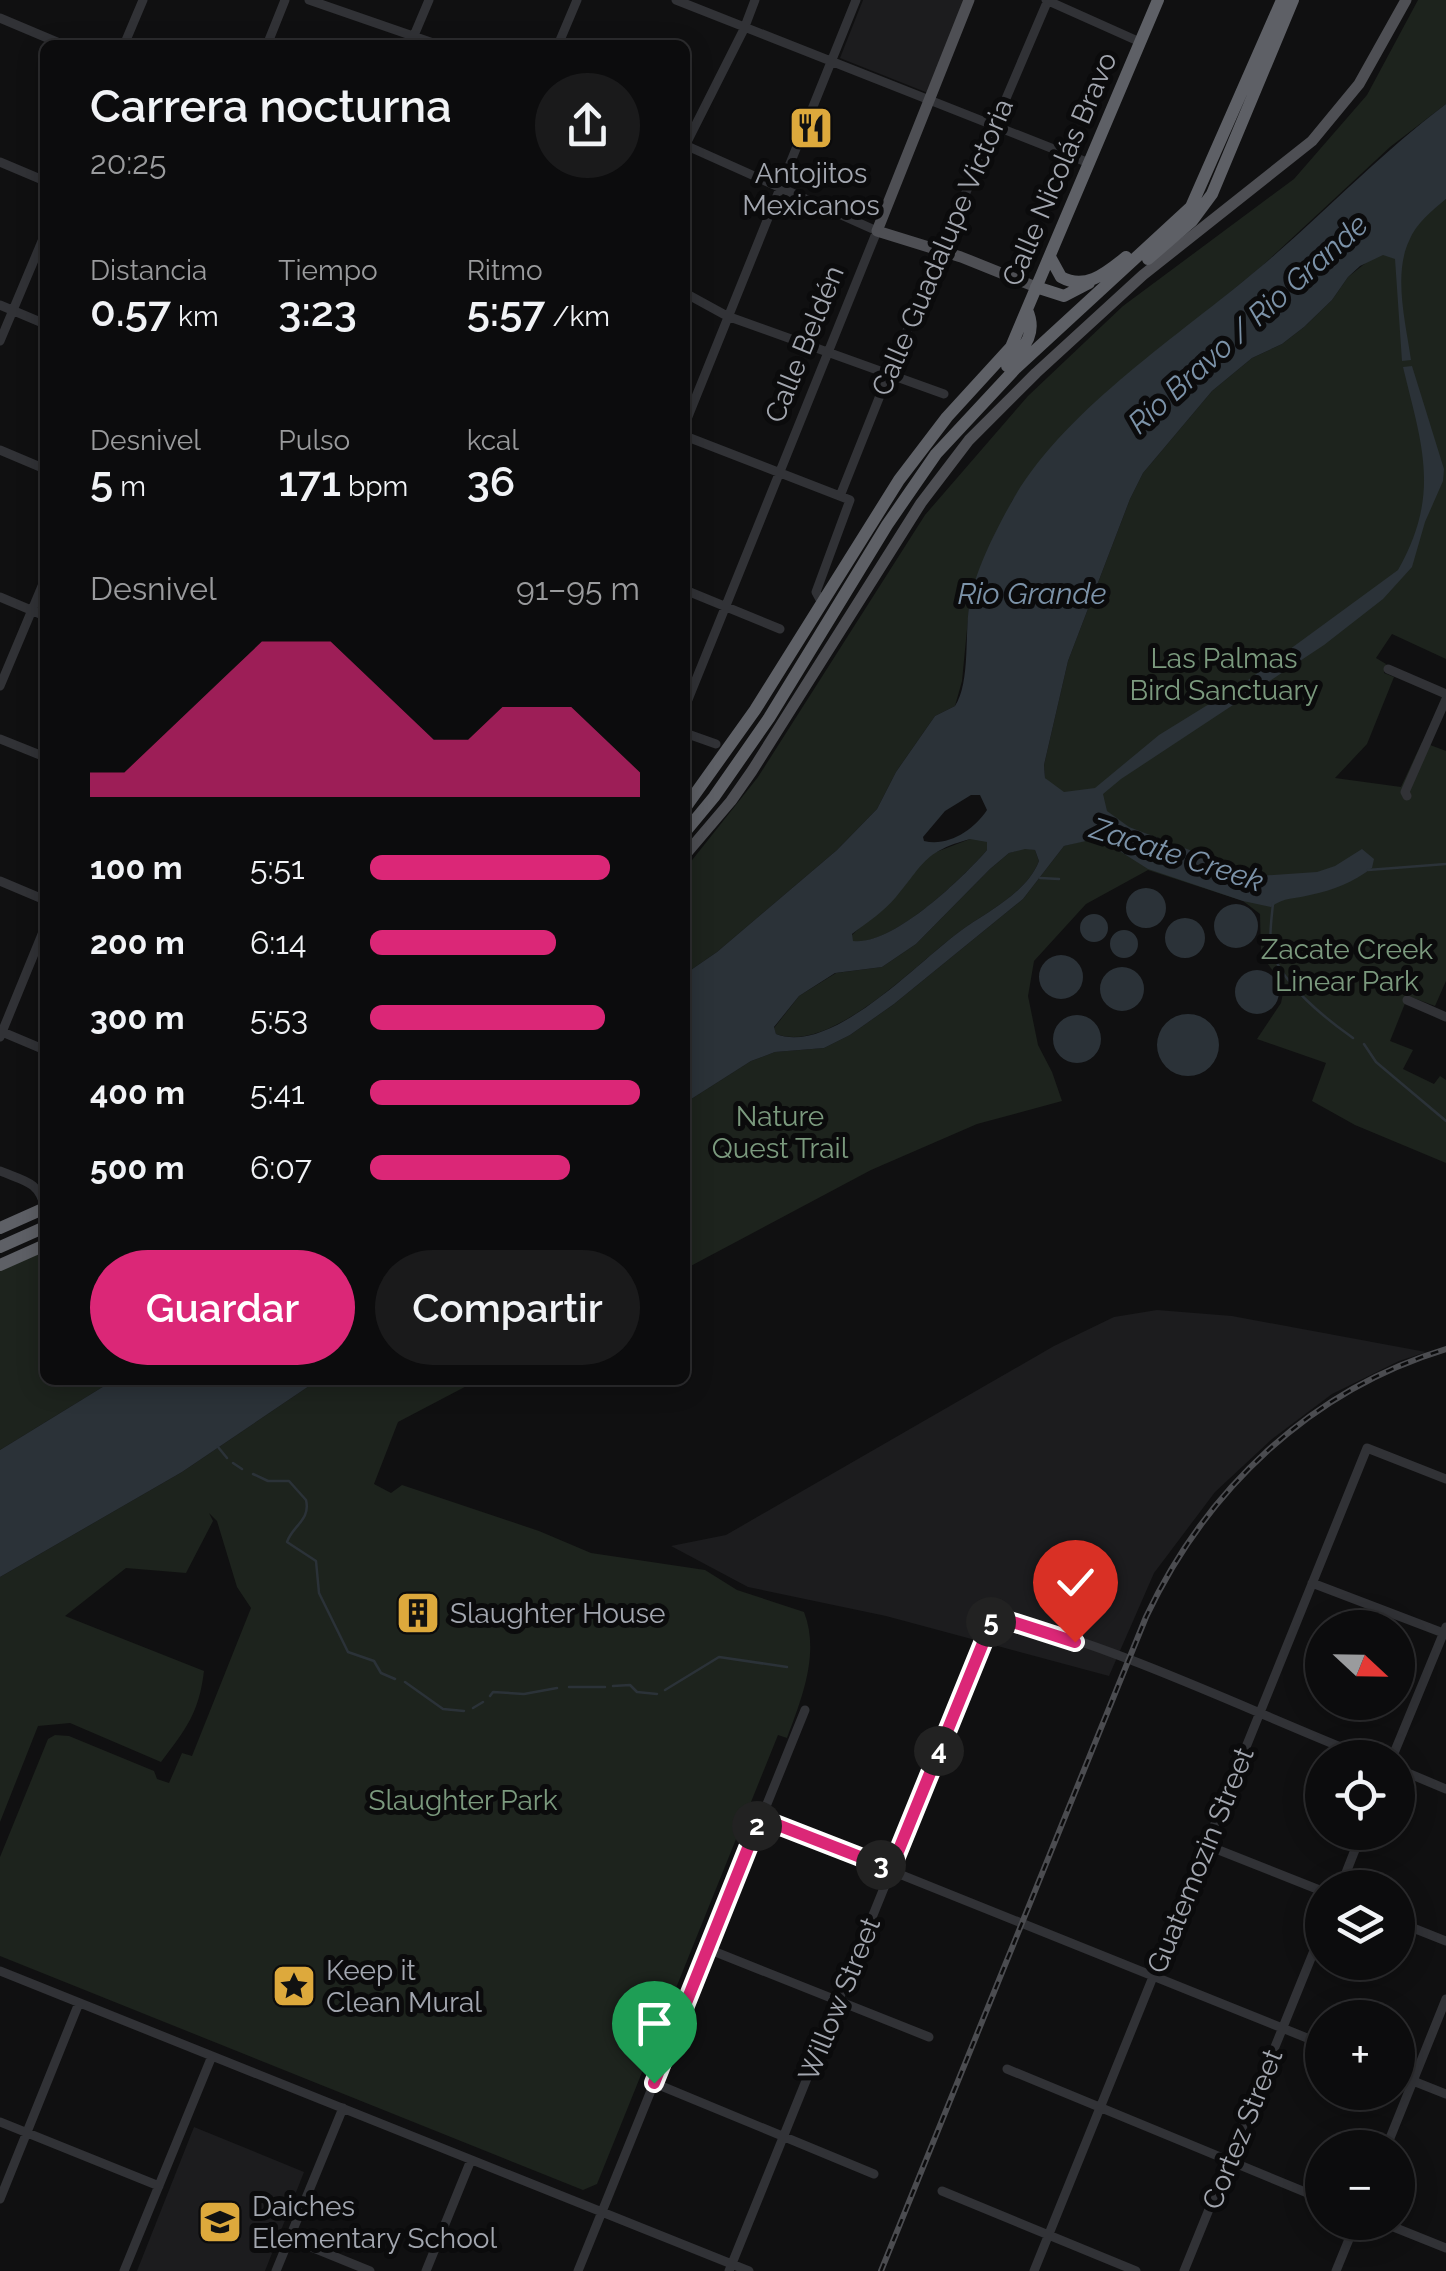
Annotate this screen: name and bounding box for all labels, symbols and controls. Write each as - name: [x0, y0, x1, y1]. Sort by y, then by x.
- street label: Calle Nicolás Bravo: [995, 47, 1124, 291]
- button: share: [535, 73, 640, 178]
- text: Carrera nocturna: [90, 80, 452, 133]
- street label: Calle Guadalupe Victoria: [865, 94, 1020, 401]
- restaurant icon: Antojitos Mexicanos: [788, 105, 834, 151]
- text: 20:25: [90, 144, 166, 181]
- place label: Antojitos Mexicanos: [742, 157, 880, 222]
- water label: Río Bravo / Rio Grande: [1121, 207, 1375, 440]
- text: Distancia: [90, 254, 207, 287]
- text: Tiempo: [278, 254, 378, 287]
- text: Ritmo: [467, 254, 543, 287]
- street label: Calle Beldén: [758, 261, 851, 427]
- text: 0.57: [90, 287, 171, 336]
- text: 3:23: [278, 287, 357, 336]
- text: 5:57: [467, 287, 545, 336]
- text: km: [171, 300, 219, 333]
- text: /km: [545, 300, 610, 333]
- text: Desnivel: [90, 424, 201, 457]
- text: Pulso: [278, 424, 350, 457]
- text: kcal: [467, 424, 519, 457]
- text: 5: [90, 457, 113, 506]
- text: 171: [278, 457, 341, 506]
- text: 36: [467, 457, 515, 506]
- text: m: [113, 470, 146, 503]
- text: bpm: [341, 470, 408, 503]
- text: Desnivel: [90, 570, 217, 607]
- text: 91–95 m: [516, 570, 640, 607]
- water label: Rio Grande: [958, 576, 1106, 611]
- park label: Las Palmas Bird Sanctuary: [1130, 642, 1318, 707]
- water label: Zacate Creek: [1084, 810, 1268, 899]
- text: 100 m: [90, 849, 183, 886]
- text: 5:51: [250, 849, 305, 886]
- text: 200 m: [90, 924, 185, 961]
- text: 6:14: [250, 924, 306, 961]
- park label: Zacate Creek Linear Park: [1261, 933, 1433, 998]
- text: 300 m: [90, 999, 185, 1036]
- text: 5:53: [250, 999, 308, 1036]
- text: 400 m: [90, 1074, 185, 1111]
- text: 5:41: [250, 1074, 305, 1111]
- park label: Nature Quest Trail: [712, 1100, 849, 1165]
- text: 500 m: [90, 1149, 185, 1186]
- text: 6:07: [250, 1149, 312, 1186]
- button: Guardar: [90, 1250, 355, 1365]
- button: Compartir: [375, 1250, 640, 1365]
- pin: [1033, 1540, 1118, 1643]
- icon: check: [1048, 1555, 1103, 1610]
- building icon: Slaughter House: [395, 1590, 441, 1636]
- place label: Slaughter House: [450, 1597, 666, 1630]
- pin: 5: [966, 1597, 1016, 1647]
- text: 5: [983, 1605, 999, 1638]
- north arrow: [1305, 1610, 1415, 1720]
- map controls: [1305, 1610, 1415, 2240]
- pin: 4: [914, 1726, 964, 1776]
- text: 4: [931, 1734, 947, 1767]
- button: locate: [1305, 1740, 1415, 1850]
- street label: Guatemozin Street: [1140, 1742, 1261, 1978]
- park label: Slaughter Park: [368, 1784, 558, 1817]
- pin: 2: [732, 1801, 782, 1851]
- text: 2: [749, 1809, 765, 1842]
- pin: 3: [856, 1840, 906, 1890]
- text: 3: [873, 1848, 889, 1881]
- button: layers: [1305, 1870, 1415, 1980]
- street label: Willow Street: [792, 1912, 887, 2086]
- place label: Keep it Clean Mural: [326, 1954, 482, 2019]
- place icon: Keep it Clean Mural: [271, 1963, 317, 2009]
- pin: [612, 1981, 697, 2084]
- icon: arrive: [627, 1996, 682, 2051]
- button: +: [1305, 2000, 1415, 2110]
- street label: Cortez Street: [1195, 2044, 1290, 2214]
- button: −: [1305, 2130, 1415, 2240]
- place label: Daiches Elementary School: [252, 2190, 497, 2255]
- school or university icon: Daiches Elementary School: [197, 2199, 243, 2245]

